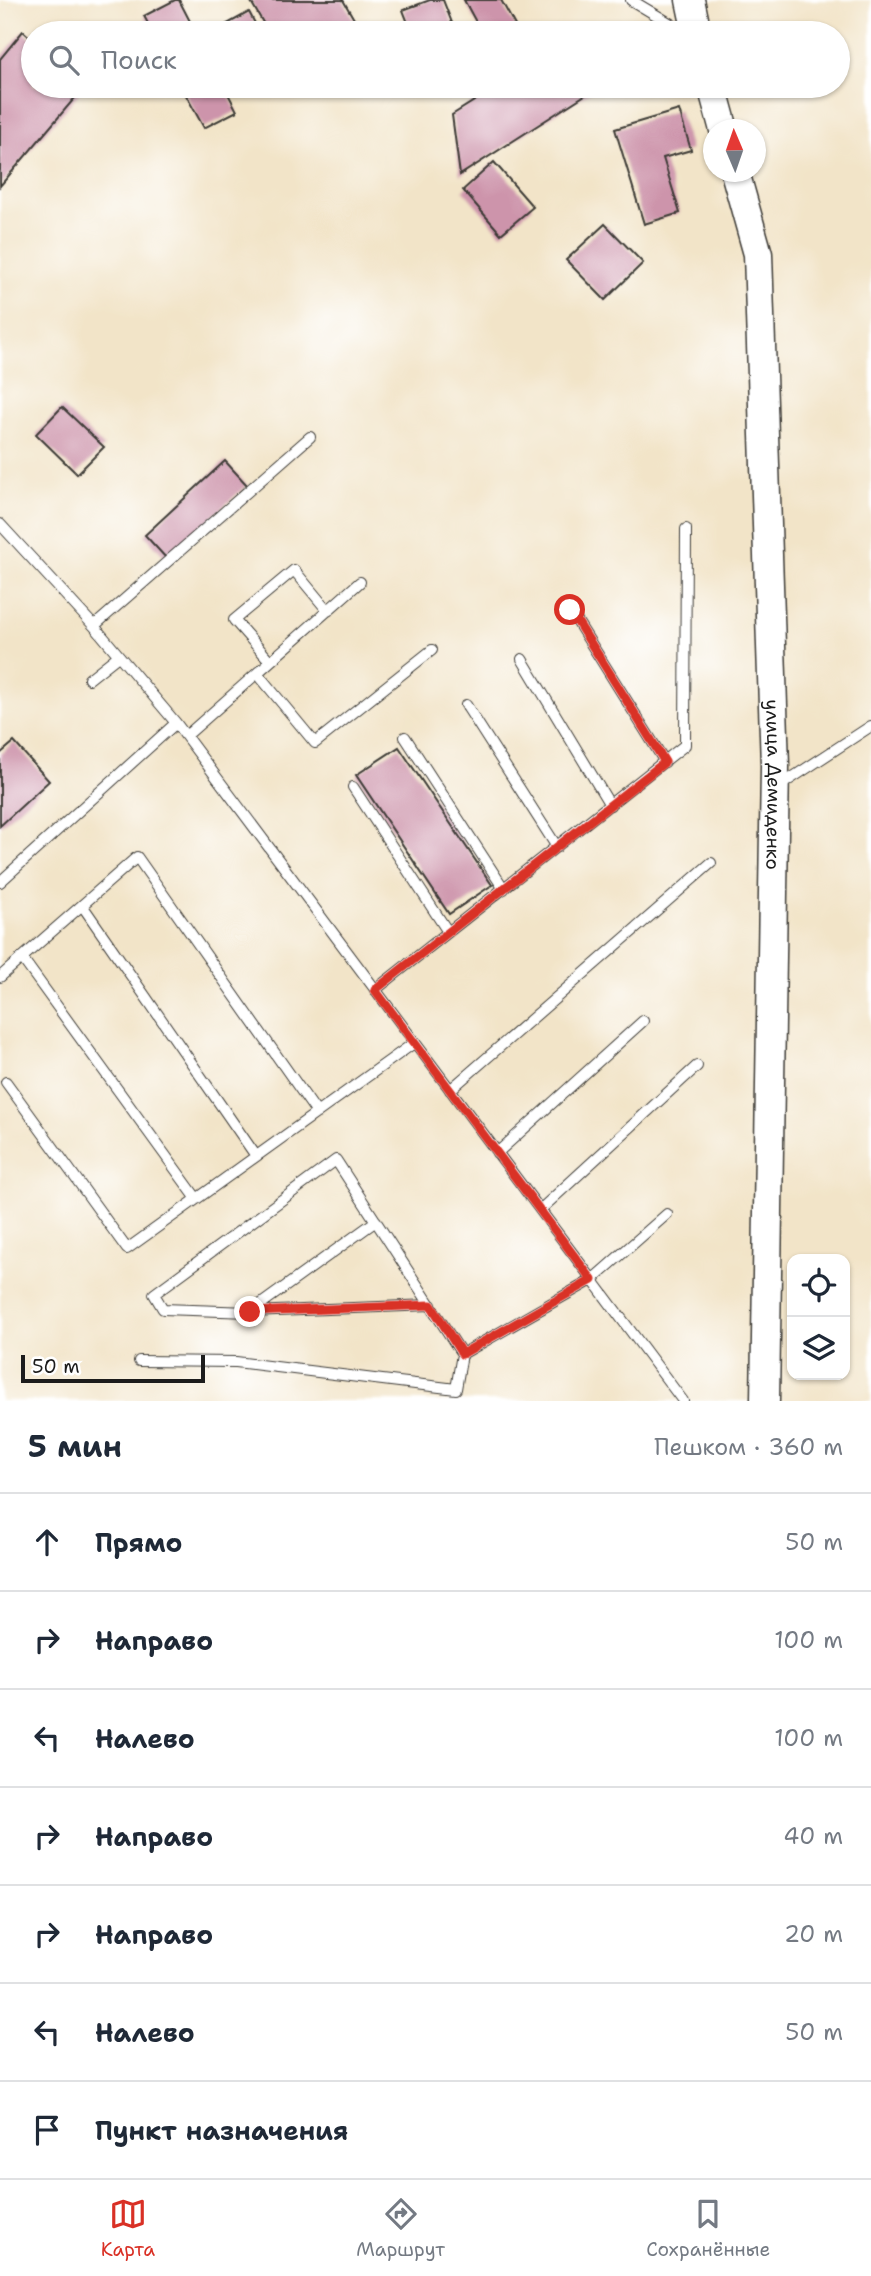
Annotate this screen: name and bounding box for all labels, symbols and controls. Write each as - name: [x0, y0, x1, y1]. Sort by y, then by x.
- search box: [21, 21, 850, 98]
- icon: search: [45, 41, 83, 79]
- text: Поиск: [101, 42, 177, 77]
- north arrow: [703, 119, 766, 182]
- route start: [554, 594, 585, 625]
- street label: улица Демиденко: [760, 699, 788, 870]
- map controls: [787, 1254, 850, 1380]
- button: locate: [787, 1254, 850, 1317]
- route end: [234, 1296, 265, 1327]
- button: layers: [787, 1317, 850, 1380]
- scale bar: [21, 1352, 205, 1384]
- text: 50 m: [32, 1354, 80, 1379]
- text: 5 мин: [28, 1426, 122, 1467]
- text: Пешком · 360 m: [654, 1432, 843, 1462]
- icon: ahead: [28, 1523, 66, 1561]
- text: Прямо: [95, 1525, 183, 1560]
- text: 50 m: [785, 1527, 843, 1557]
- icon: right: [28, 1621, 66, 1659]
- text: Направо: [95, 1623, 213, 1658]
- text: 100 m: [774, 1625, 843, 1655]
- icon: left: [28, 1719, 66, 1757]
- text: Налево: [95, 1721, 195, 1756]
- text: 100 m: [774, 1723, 843, 1753]
- icon: right: [28, 1817, 66, 1855]
- text: Направо: [95, 1819, 213, 1854]
- text: 40 m: [783, 1821, 843, 1851]
- icon: right: [28, 1915, 66, 1953]
- text: Направо: [95, 1917, 213, 1952]
- text: 20 m: [784, 1919, 843, 1949]
- icon: left: [28, 2013, 66, 2051]
- text: Налево: [95, 2015, 195, 2050]
- text: 50 m: [785, 2017, 843, 2047]
- icon: arrive: [28, 2111, 66, 2149]
- text: Пункт назначения: [95, 2113, 348, 2148]
- tab: Карта: [101, 2195, 155, 2262]
- tab: Маршрут: [356, 2195, 445, 2262]
- tab: Сохранённые: [646, 2195, 770, 2262]

